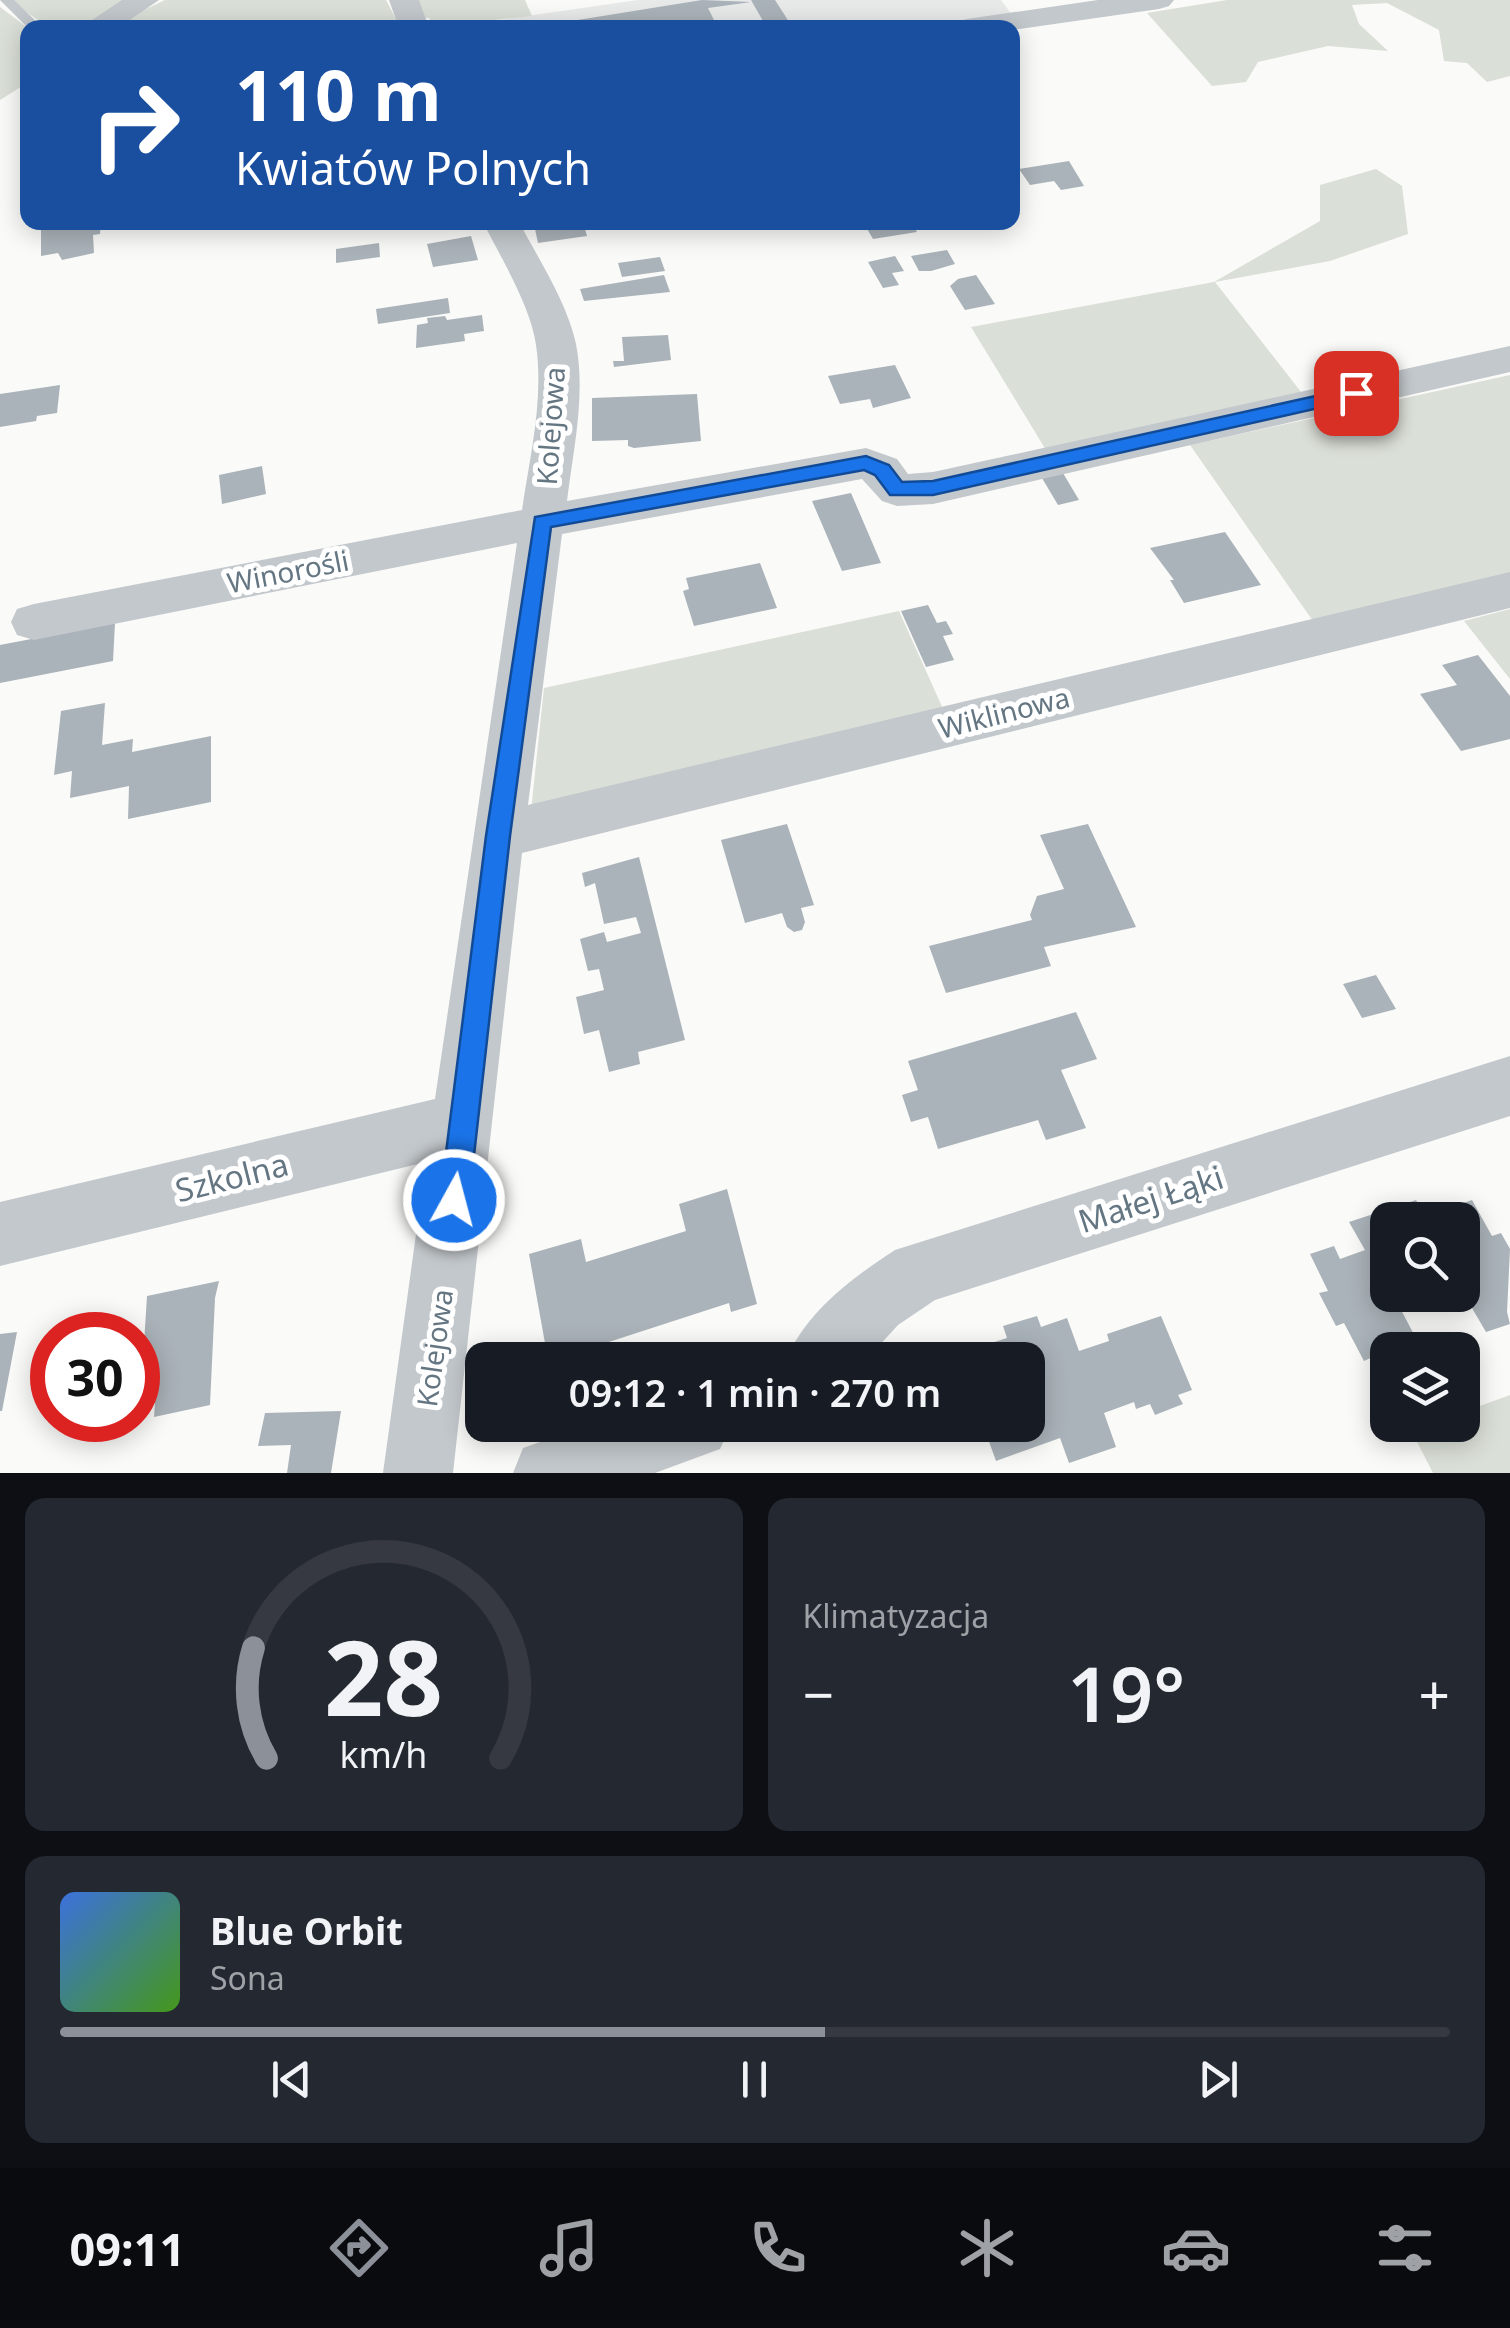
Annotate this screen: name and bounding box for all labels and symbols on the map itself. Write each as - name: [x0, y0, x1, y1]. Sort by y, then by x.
- pin: [1314, 351, 1399, 436]
- street label: Kolejowa: [527, 365, 573, 486]
- street label: Winorośli: [224, 541, 352, 601]
- street label: Wiklinowa: [934, 677, 1073, 747]
- street label: Szkolna: [171, 1142, 293, 1211]
- position arrow: [402, 1148, 506, 1252]
- street label: Małej Łąki: [1073, 1155, 1228, 1242]
- street label: Kolejowa: [407, 1286, 461, 1409]
- speed limit sign: 30: [30, 1312, 160, 1442]

